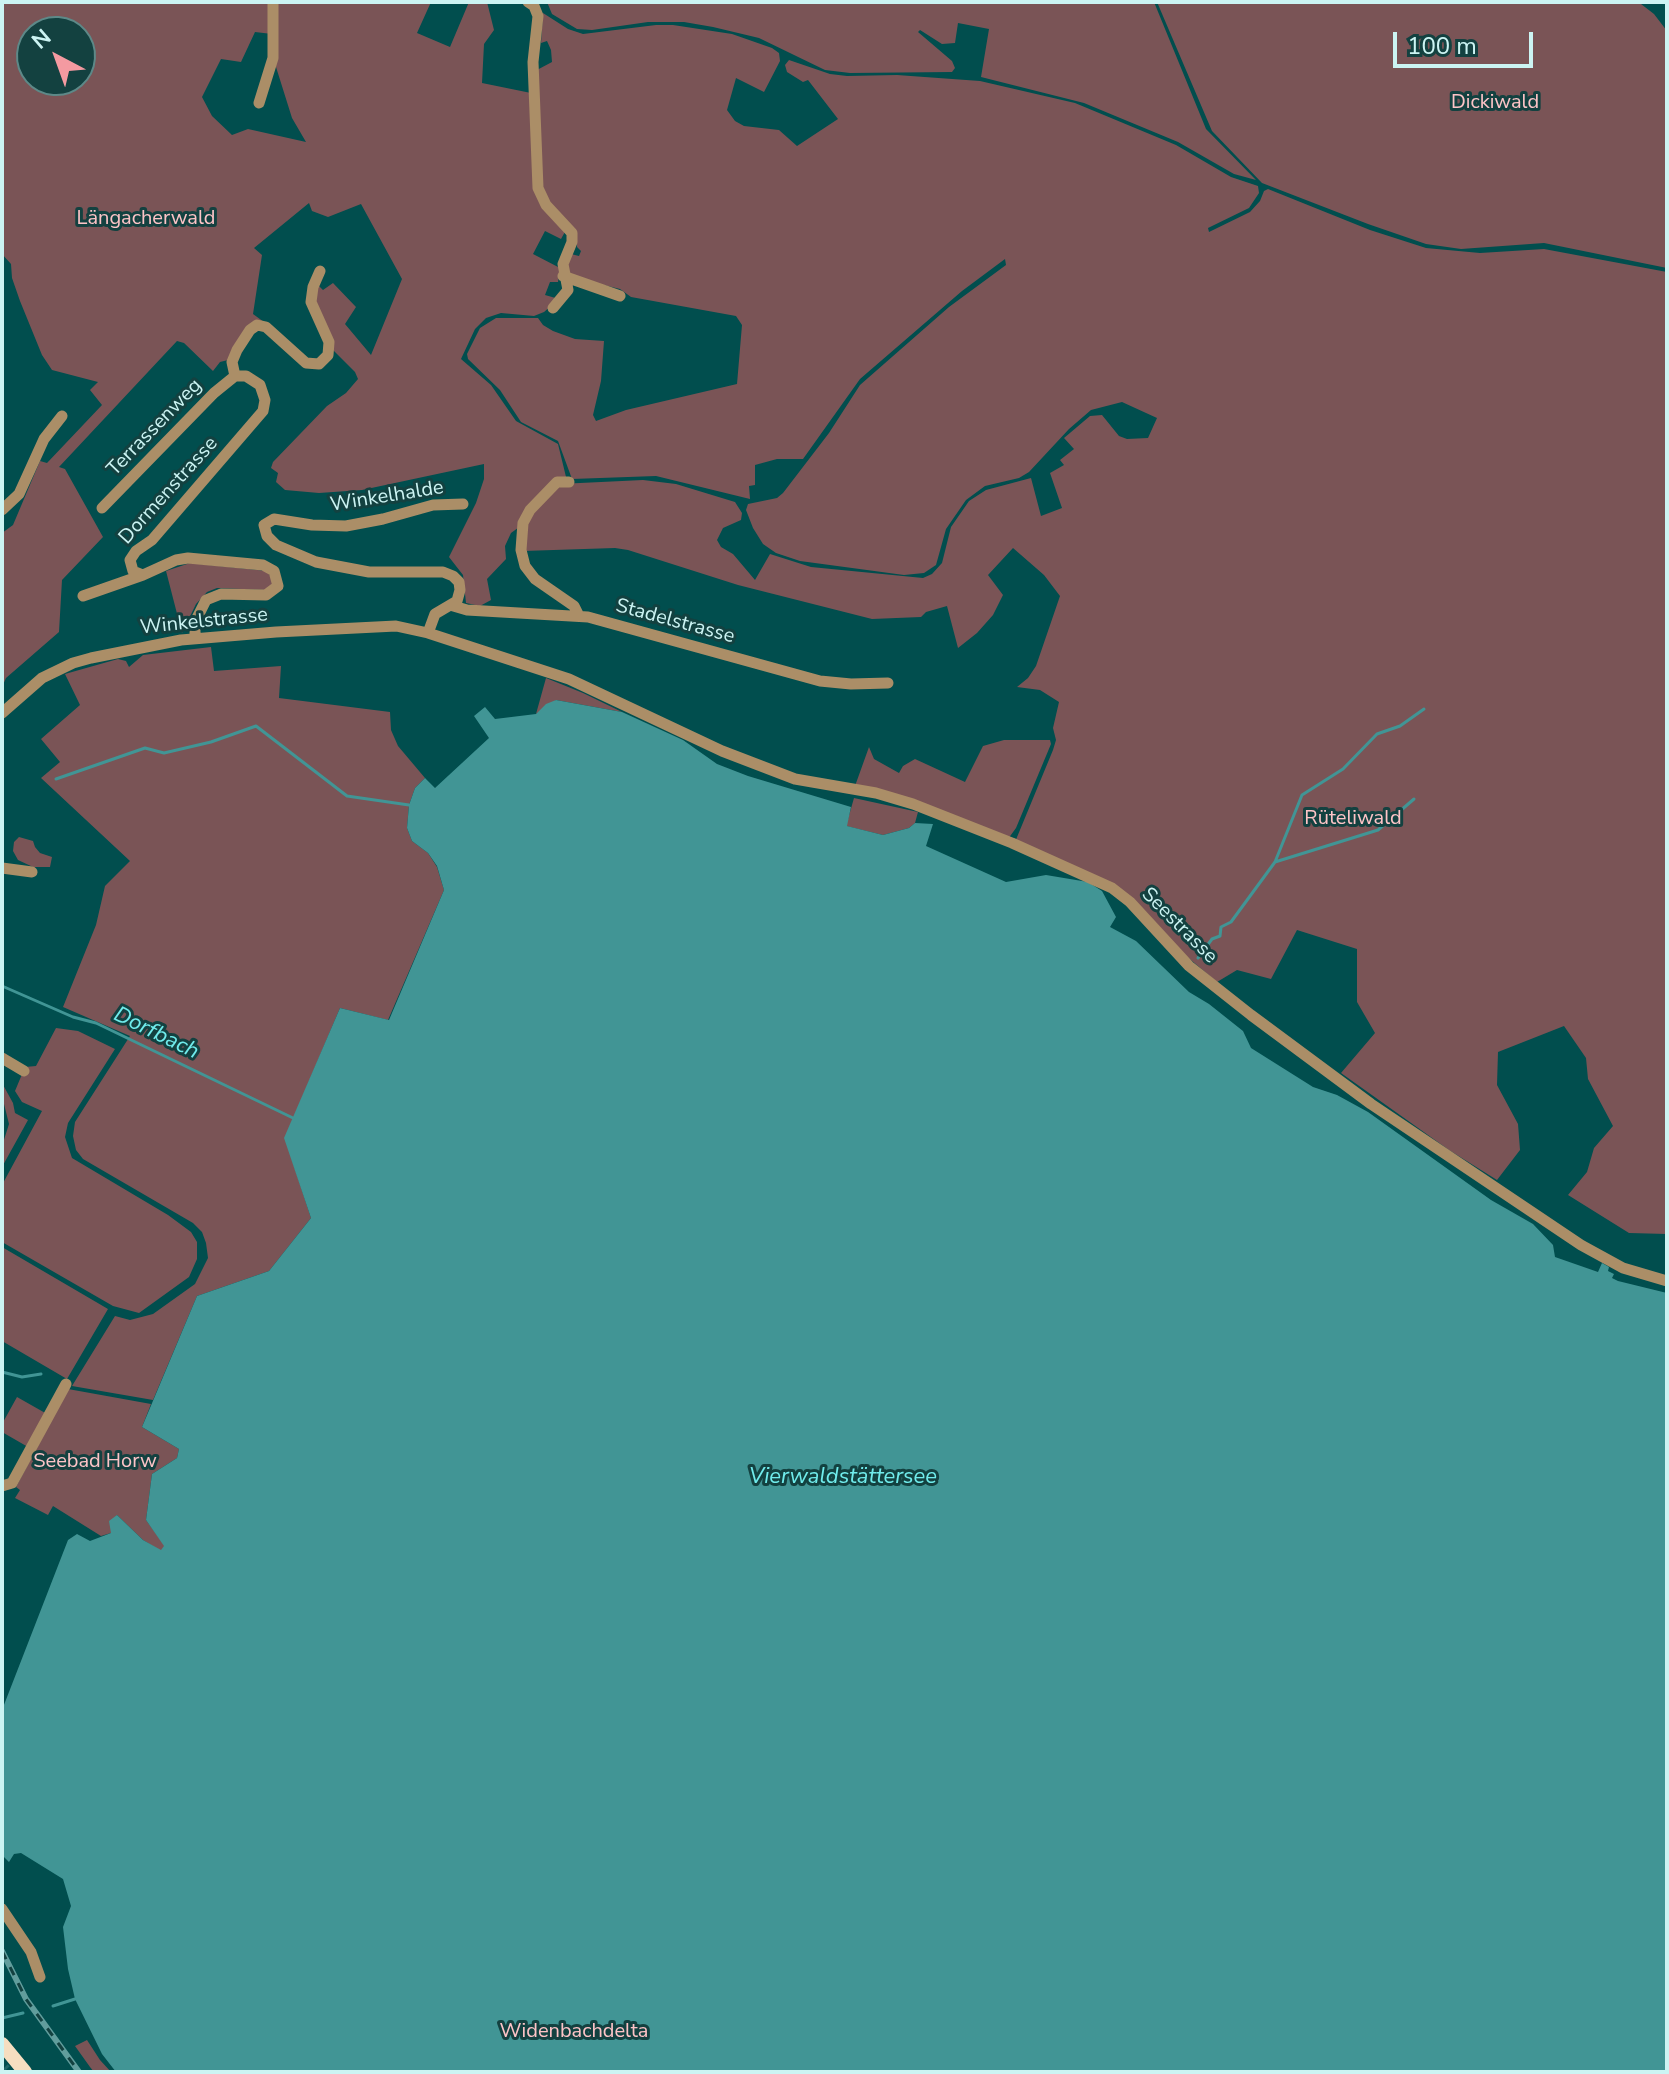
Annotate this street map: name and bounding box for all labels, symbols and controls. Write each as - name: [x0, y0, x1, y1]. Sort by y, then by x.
- north arrow: [16, 16, 96, 96]
- scale bar: [1397, 16, 1537, 66]
- text: N: [26, 23, 58, 56]
- text: 100 m: [1407, 30, 1477, 62]
- park label: Dickiwald: [1451, 91, 1539, 115]
- park label: Längacherwald: [77, 207, 215, 231]
- street label: Terrassenweg: [103, 374, 207, 482]
- street label: Dormenstrasse: [114, 432, 224, 550]
- street label: Winkelhalde: [329, 476, 445, 518]
- street label: Stadelstrasse: [613, 595, 737, 649]
- street label: Winkelstrasse: [139, 603, 269, 641]
- park label: Rüteliwald: [1304, 807, 1402, 831]
- street label: Seestrasse: [1136, 883, 1222, 969]
- water label: Dorfbach: [109, 1002, 203, 1066]
- park label: Seebad Horw: [33, 1450, 157, 1474]
- water label: Vierwaldstättersee: [749, 1465, 937, 1491]
- park label: Widenbachdelta: [500, 2020, 648, 2044]

